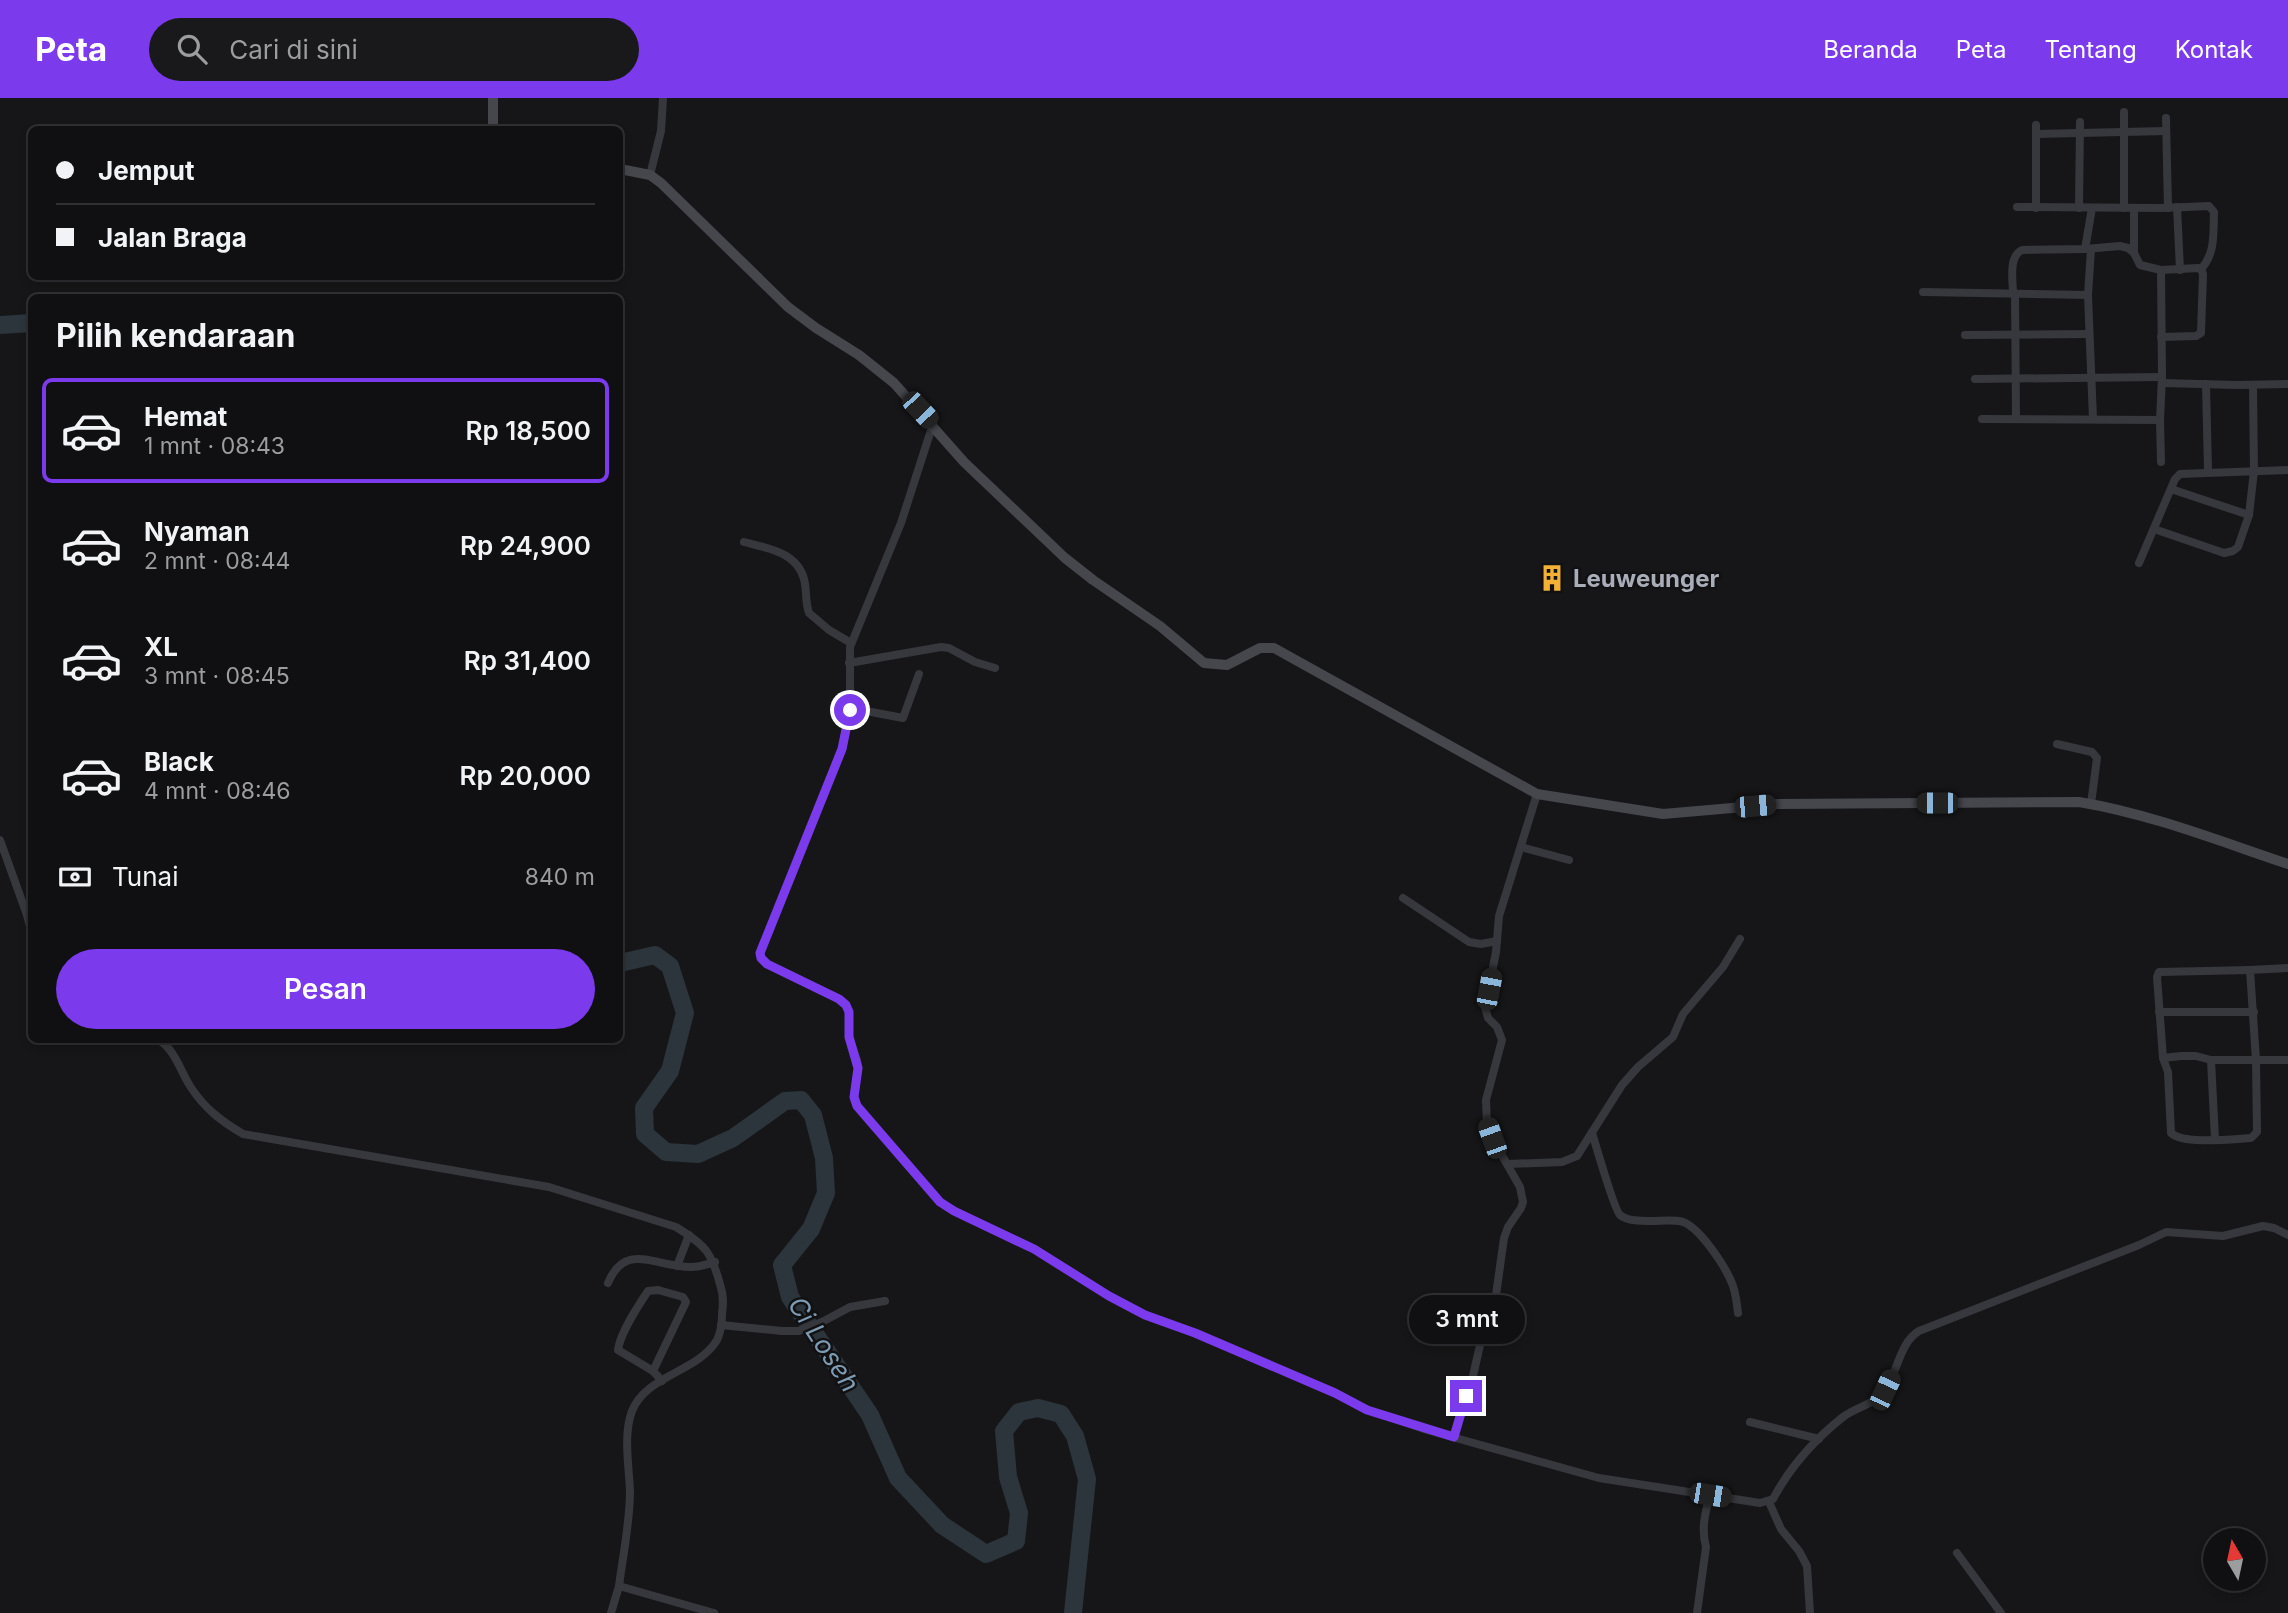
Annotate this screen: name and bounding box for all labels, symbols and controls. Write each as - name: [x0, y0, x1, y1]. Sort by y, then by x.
- search box: [149, 18, 639, 81]
- text: Peta: [35, 29, 107, 69]
- icon: search: [173, 30, 211, 68]
- text: Cari di sini: [229, 34, 358, 65]
- text: Beranda: [1823, 35, 1918, 64]
- text: Peta: [1956, 35, 2006, 64]
- text: Tentang: [2044, 35, 2137, 64]
- text: Kontak: [2175, 35, 2253, 64]
- text: Jemput: [98, 155, 195, 186]
- text: Jalan Braga: [98, 222, 247, 253]
- text: Pilih kendaraan: [56, 316, 296, 355]
- car: [898, 387, 943, 433]
- icon: car: [60, 399, 123, 462]
- text: Hemat: [144, 401, 227, 432]
- text: Rp 18,500: [465, 415, 591, 446]
- text: 1 mnt · 08:43: [144, 432, 285, 460]
- icon: car: [60, 514, 123, 577]
- text: Nyaman: [144, 516, 250, 547]
- text: Rp 24,900: [460, 530, 591, 561]
- text: 2 mnt · 08:44: [144, 547, 290, 575]
- building icon: Leuweunger: [1537, 563, 1567, 593]
- place label: Leuweunger: [1573, 564, 1720, 593]
- icon: car: [60, 629, 123, 692]
- text: XL: [144, 631, 178, 662]
- text: Rp 31,400: [464, 645, 591, 676]
- text: 3 mnt · 08:45: [144, 662, 290, 690]
- route start: [834, 694, 866, 726]
- icon: car: [60, 744, 123, 807]
- text: Black: [144, 746, 214, 777]
- text: Rp 20,000: [460, 760, 591, 791]
- text: 4 mnt · 08:46: [144, 777, 291, 805]
- car: [1917, 793, 1959, 814]
- car: [1734, 794, 1777, 818]
- icon: cash: [56, 858, 94, 896]
- text: Tunai: [112, 861, 179, 892]
- text: 840 m: [525, 863, 595, 891]
- button: Pesan: [56, 949, 595, 1029]
- car: [1475, 966, 1504, 1012]
- car: [1475, 1115, 1510, 1161]
- water label: Ci Loseh: [782, 1291, 866, 1397]
- callout: 3 mnt: [1408, 1294, 1524, 1344]
- text: 3 mnt: [1435, 1305, 1499, 1333]
- car: [1867, 1367, 1904, 1413]
- route end: [1450, 1380, 1482, 1412]
- car: [1688, 1481, 1733, 1509]
- north arrow: [2203, 1528, 2266, 1591]
- map controls: [2203, 1528, 2266, 1591]

